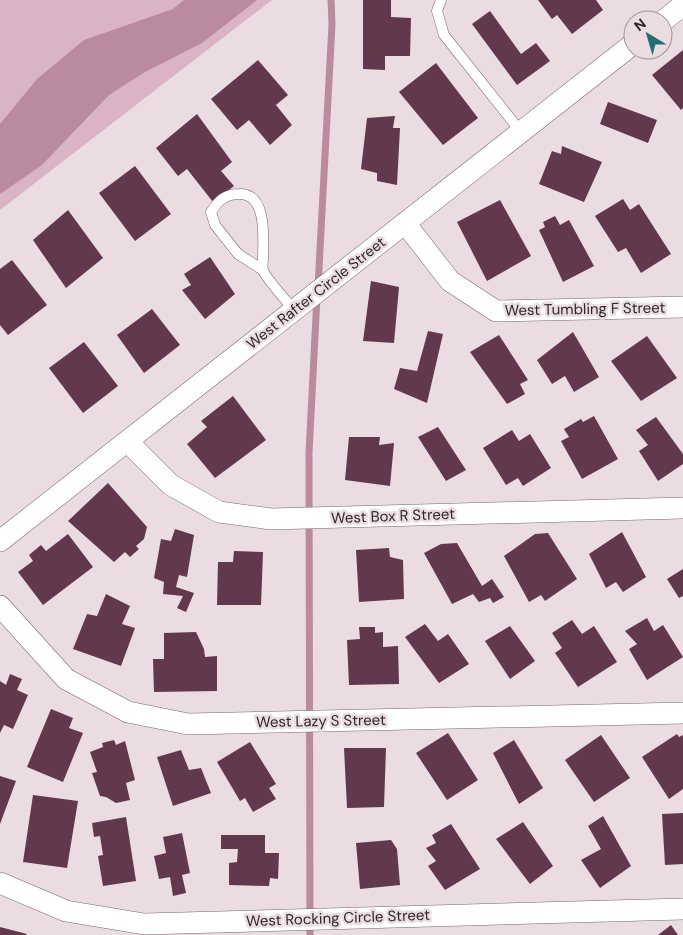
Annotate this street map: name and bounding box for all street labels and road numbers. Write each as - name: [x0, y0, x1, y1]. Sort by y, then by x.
- street label: West Rafter Circle Street: [242, 232, 390, 354]
- street label: West Tumbling F Street: [504, 298, 666, 320]
- street label: West Box R Street: [331, 504, 455, 528]
- street label: West Lazy S Street: [256, 710, 386, 732]
- street label: West Rocking Circle Street: [246, 905, 430, 931]

